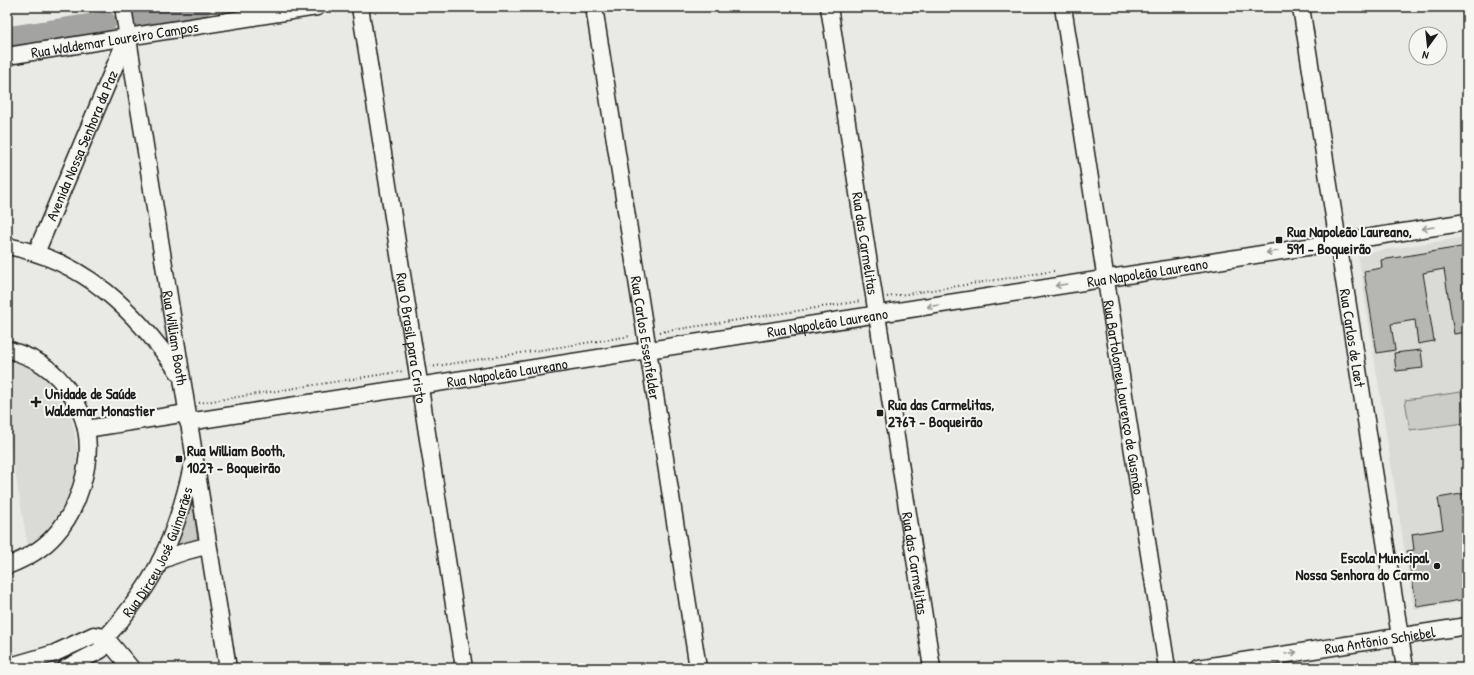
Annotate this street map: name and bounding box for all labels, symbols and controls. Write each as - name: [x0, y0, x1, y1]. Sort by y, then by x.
- street label: Rua Waldemar Loureiro Campos: [29, 15, 200, 63]
- north arrow: [1408, 26, 1448, 66]
- text: N: [1421, 48, 1430, 63]
- street label: Avenida Nossa Senhora da Paz: [40, 66, 123, 224]
- street label: Rua das Carmelitas: [847, 190, 884, 296]
- place label: Rua Napoleão Laureano, 591 - Boqueirão: [1287, 221, 1412, 260]
- one-way arrow: [1422, 224, 1435, 232]
- marker: Rua Napoleão Laureano, 591 - Boqueirão: [1274, 235, 1284, 245]
- one-way arrow: [1266, 249, 1279, 257]
- street label: Rua Napoleão Laureano: [1086, 252, 1209, 292]
- street label: Rua O Brasil para Cristo: [391, 271, 433, 405]
- street label: Rua Carlos Essenfelder: [626, 274, 666, 402]
- one-way arrow: [1055, 282, 1068, 290]
- street label: Rua Carlos de Laet: [1335, 287, 1371, 389]
- street label: Rua William Booth: [158, 289, 193, 387]
- street label: Rua Bartolomeu Lourenço de Gusmão: [1099, 299, 1150, 496]
- street label: Rua Napoleão Laureano: [765, 302, 889, 342]
- one-way arrow: [926, 302, 939, 310]
- street label: Rua Napoleão Laureano: [445, 352, 569, 392]
- place label: Unidade de Saúde Waldemar Monastier: [45, 383, 155, 421]
- place label: Rua das Carmelitas, 2767 - Boqueirão: [888, 394, 994, 433]
- marker: Unidade de Saúde Waldemar Monastier: [30, 396, 42, 408]
- marker: Rua das Carmelitas, 2767 - Boqueirão: [875, 408, 885, 418]
- place label: Rua William Booth, 1027 - Boqueirão: [187, 440, 285, 479]
- marker: Rua William Booth, 1027 - Boqueirão: [174, 454, 184, 464]
- street label: Rua Dirceu José Guimarães: [117, 484, 197, 621]
- street label: Rua das Carmelitas: [897, 511, 934, 616]
- place label: Escola Municipal Nossa Senhora do Carmo: [1296, 547, 1430, 585]
- marker: Escola Municipal Nossa Senhora do Carmo: [1432, 561, 1442, 571]
- street label: Rua Antônio Schiebel: [1323, 621, 1437, 659]
- one-way arrow: [1284, 649, 1297, 657]

